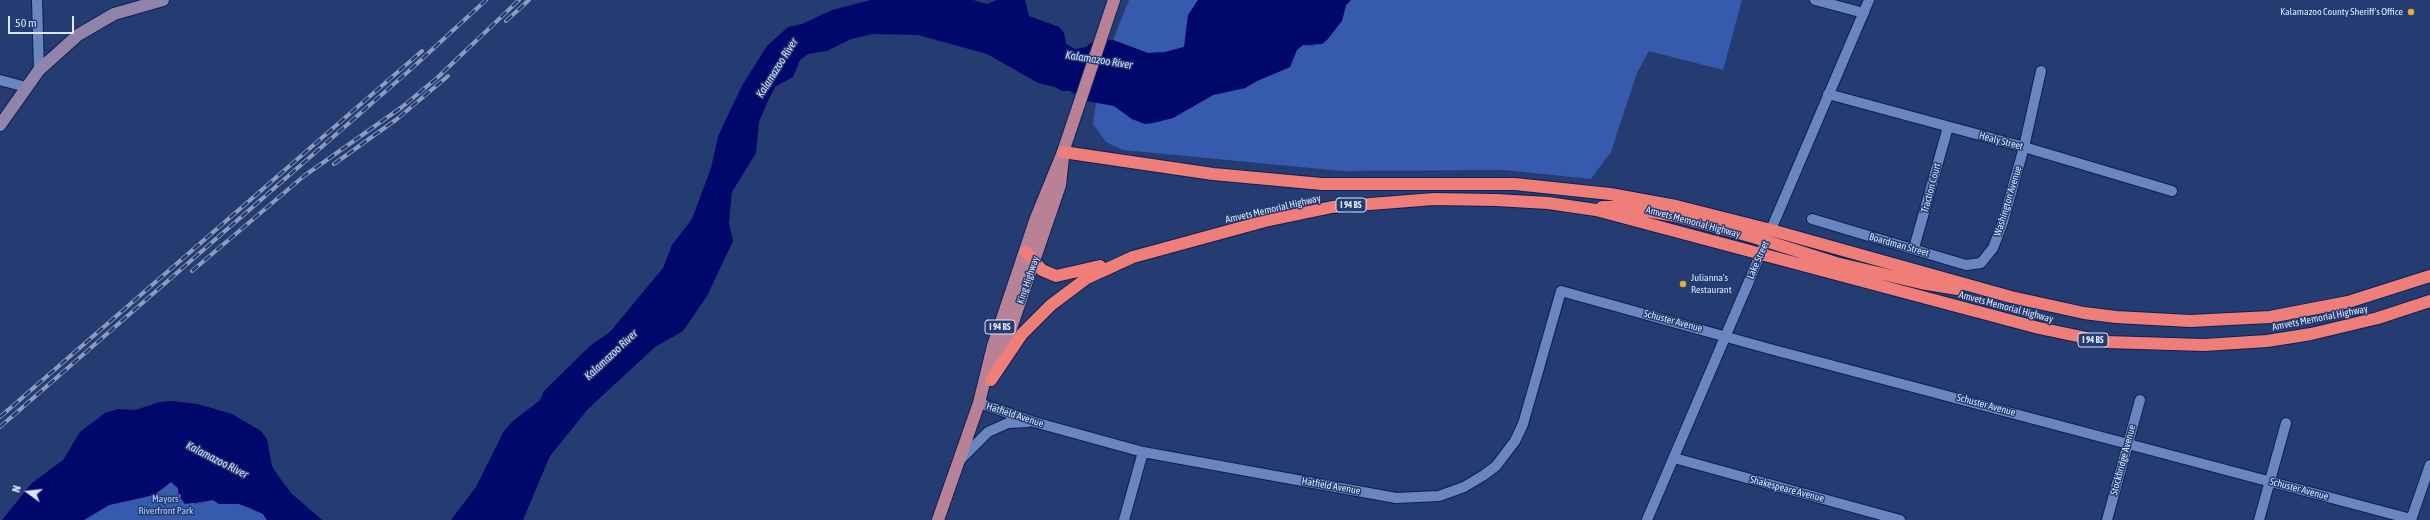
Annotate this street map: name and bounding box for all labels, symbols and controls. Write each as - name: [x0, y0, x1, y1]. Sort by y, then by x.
- place label: Kalamazoo County Sheriff's Office: [2280, 6, 2403, 18]
- marker: Kalamazoo County Sheriff's Office: [2406, 7, 2416, 17]
- scale bar: [10, 8, 76, 34]
- text: 50 m: [15, 16, 37, 30]
- water label: Kalamazoo River: [753, 36, 801, 100]
- water label: Kalamazoo River: [1065, 48, 1133, 72]
- street label: Healy Street: [1978, 129, 2024, 153]
- street label: Traction Court: [1919, 162, 1943, 214]
- street label: Washington Avenue: [1992, 164, 2024, 238]
- street label: Amvets Memorial Highway: [1224, 192, 1322, 226]
- road number: I 94 BS: [1336, 198, 1366, 212]
- street label: Amvets Memorial Highway: [1644, 204, 1742, 240]
- street label: Boardman Street: [1868, 231, 1930, 259]
- street label: Lake Street: [1744, 239, 1772, 281]
- street label: King Highway: [1014, 255, 1042, 305]
- place label: Julianna's Restaurant: [1691, 272, 1732, 296]
- marker: Julianna's Restaurant: [1678, 279, 1688, 289]
- street label: Amvets Memorial Highway: [1957, 289, 2055, 325]
- street label: Amvets Memorial Highway: [2271, 303, 2369, 333]
- street label: Schuster Avenue: [1642, 307, 1704, 335]
- road number: I 94 BS: [985, 320, 1015, 334]
- water label: Kalamazoo River: [582, 327, 640, 383]
- road number: I 94 BS: [2078, 333, 2108, 347]
- street label: Schuster Avenue: [1955, 391, 2017, 419]
- street label: Hatfield Avenue: [985, 400, 1045, 430]
- street label: Stockbridge Avenue: [2108, 424, 2138, 496]
- water label: Kalamazoo River: [184, 439, 250, 481]
- north arrow: [8, 472, 48, 512]
- street label: Shakespeare Avenue: [1749, 473, 1825, 505]
- street label: Hatfield Avenue: [1301, 475, 1361, 497]
- street label: Schuster Avenue: [2268, 475, 2330, 503]
- text: N: [10, 484, 23, 494]
- park label: Mayors' Riverfront Park: [139, 493, 193, 516]

